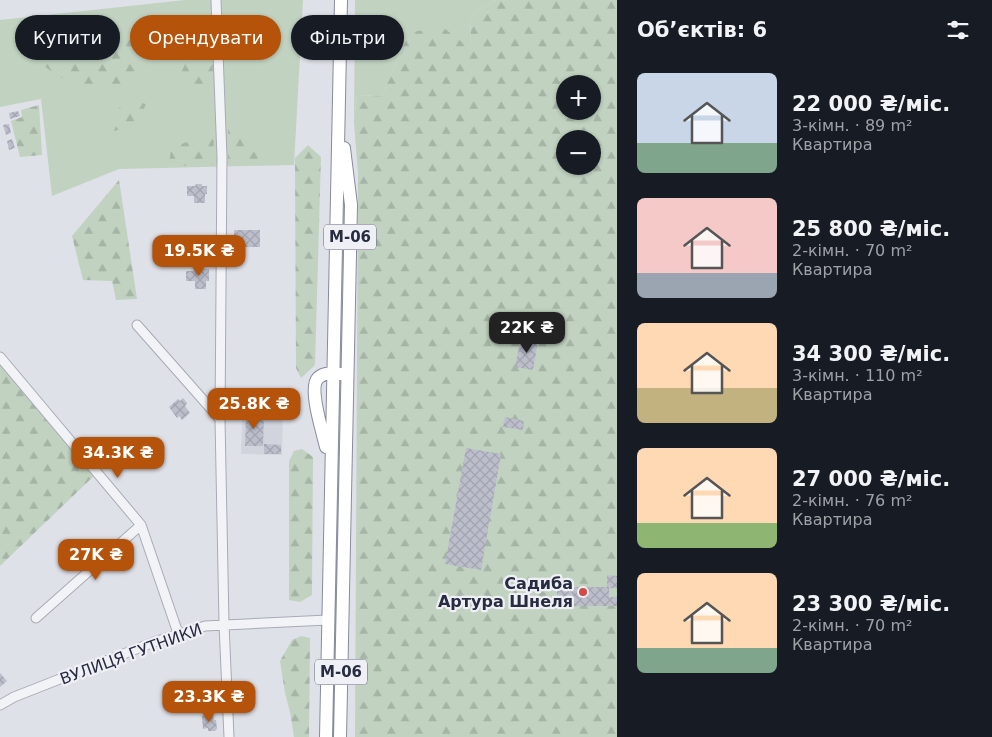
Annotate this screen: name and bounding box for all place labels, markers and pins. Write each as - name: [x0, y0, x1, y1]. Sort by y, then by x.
- pin: 19.5K ₴: [153, 234, 245, 277]
- pin: 22K ₴: [492, 312, 562, 354]
- pin: 25.8K ₴: [208, 388, 300, 430]
- pin: 34.3K ₴: [72, 436, 164, 479]
- pin: 27K ₴: [61, 538, 131, 581]
- place label: Садиба Артура Шнеля: [438, 574, 573, 611]
- marker: Садиба Артура Шнеля: [577, 586, 589, 598]
- pin: 23.3K ₴: [163, 680, 255, 723]

